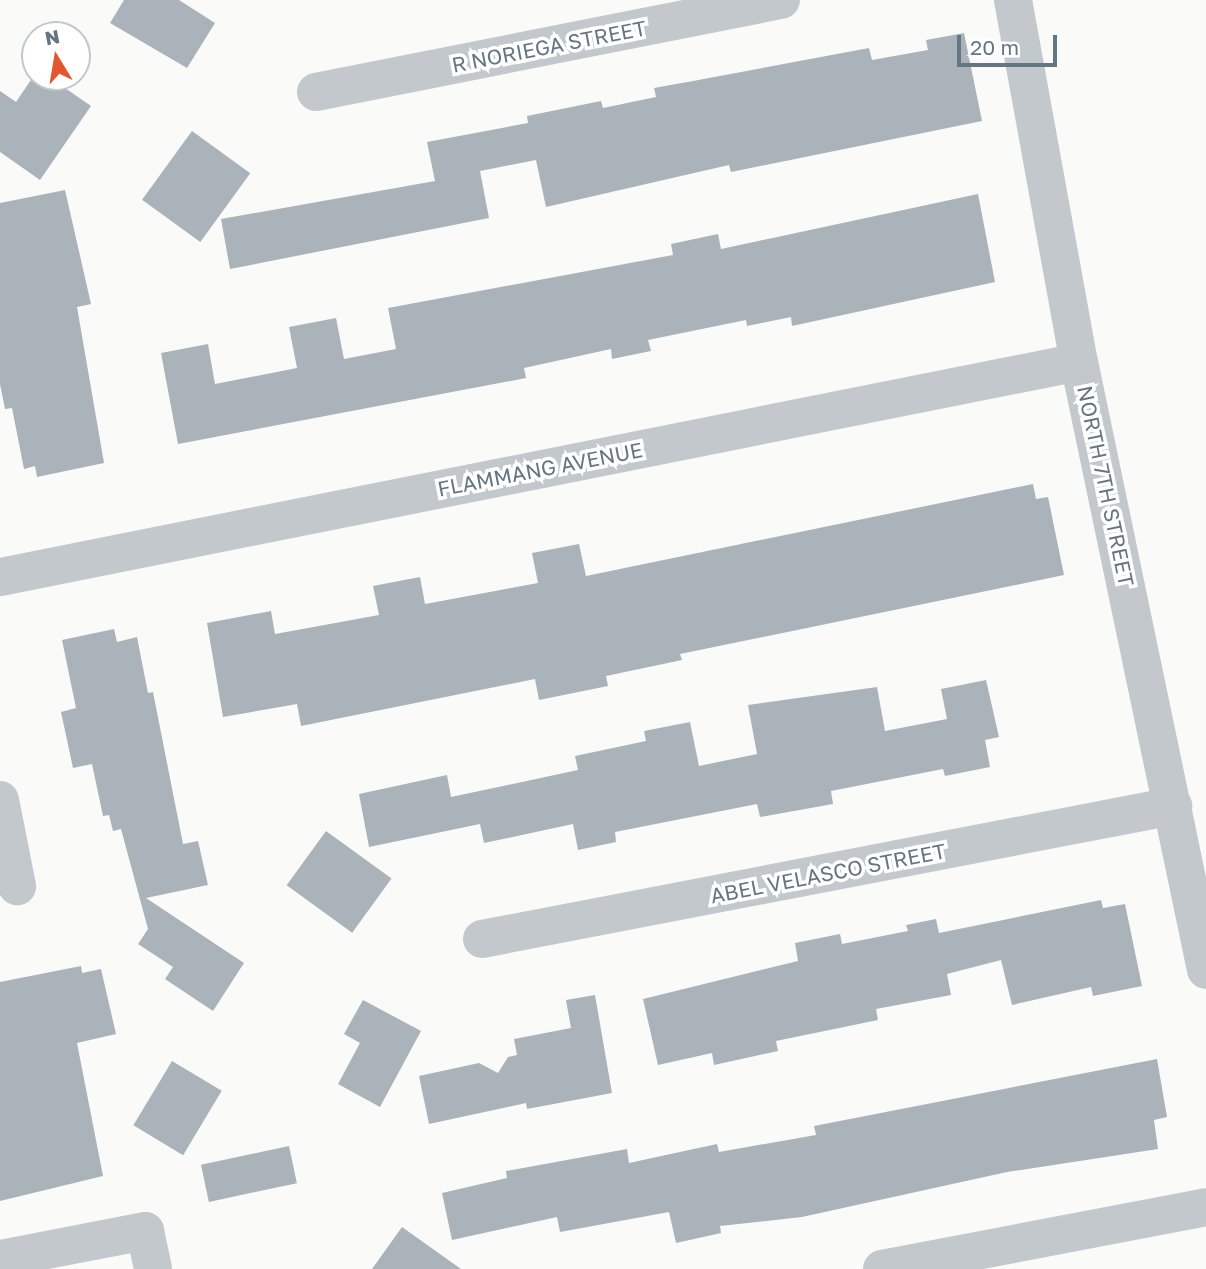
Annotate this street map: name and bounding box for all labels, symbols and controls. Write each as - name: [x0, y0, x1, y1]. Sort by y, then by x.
- street label: R NORIEGA STREET: [450, 15, 648, 77]
- north arrow: [21, 21, 91, 91]
- scale bar: [961, 21, 1061, 65]
- text: N: [43, 24, 62, 50]
- text: 20 m: [970, 34, 1019, 60]
- street label: NORTH 7TH STREET: [1072, 383, 1140, 589]
- street label: FLAMMANG AVENUE: [435, 437, 645, 501]
- street label: ABEL VELASCO STREET: [708, 838, 948, 908]

